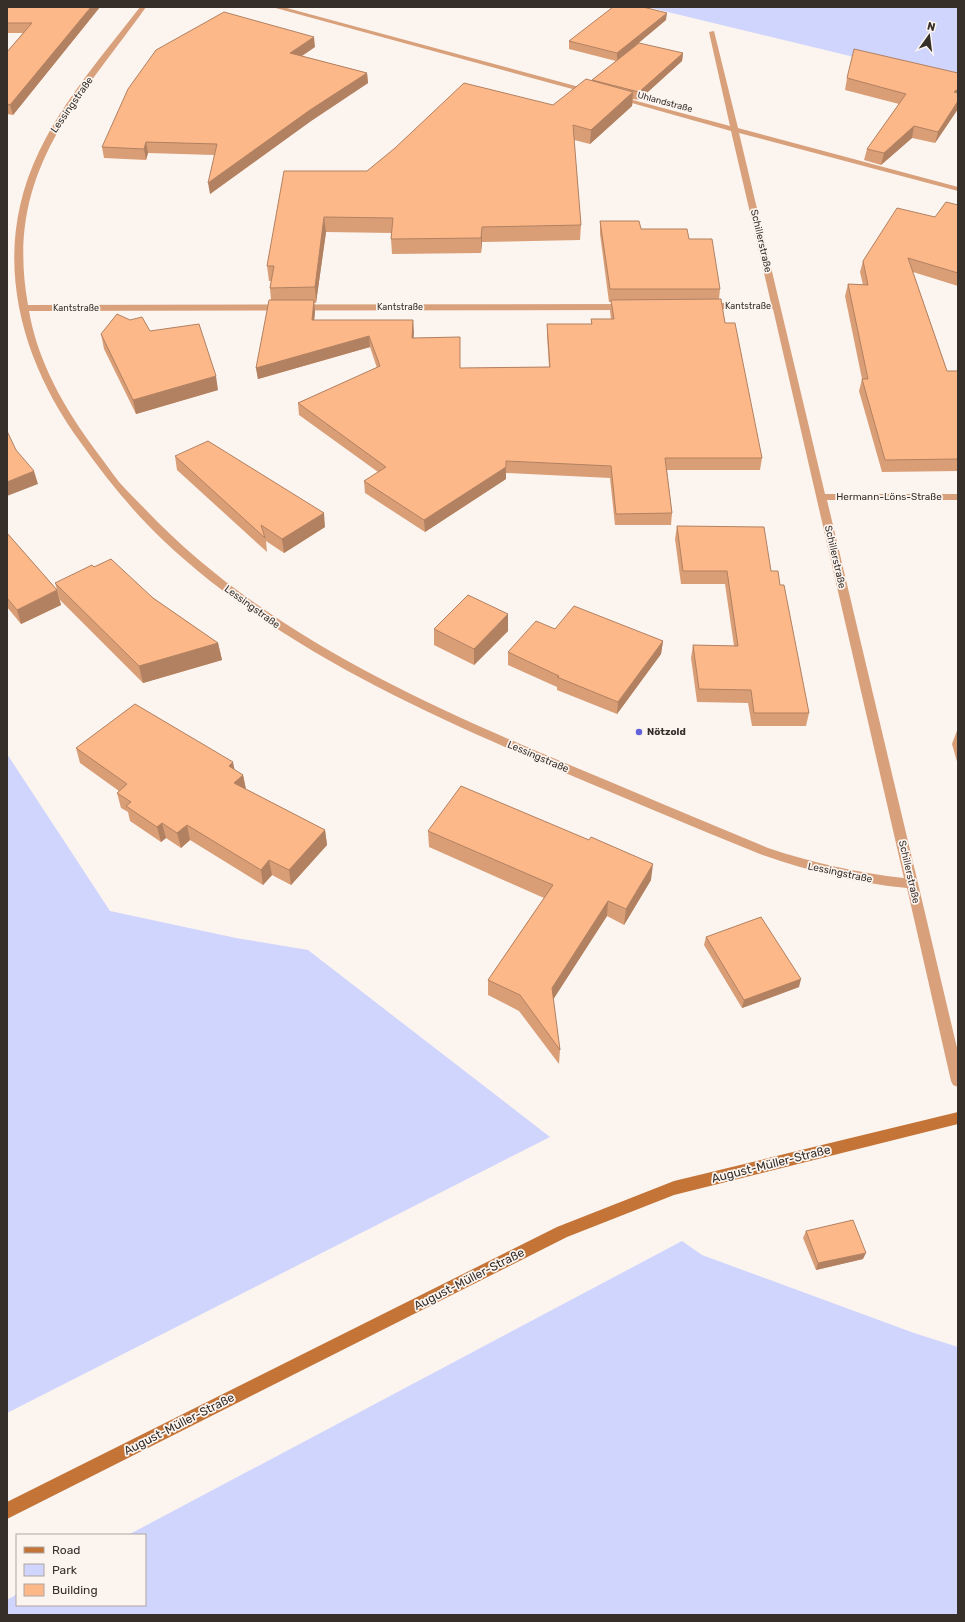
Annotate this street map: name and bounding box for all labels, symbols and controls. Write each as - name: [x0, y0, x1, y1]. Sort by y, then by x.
- north arrow: [909, 16, 949, 56]
- text: N: [926, 20, 937, 34]
- street label: Lessingstraße: [48, 74, 96, 135]
- street label: Uhlandstraße: [636, 90, 694, 114]
- street label: Schillerstraße: [748, 208, 774, 274]
- street label: Kantstraße: [725, 301, 771, 311]
- street label: Kantstraße: [377, 302, 423, 312]
- street label: Kantstraße: [53, 303, 99, 313]
- street label: Hermann-Löns-Straße: [836, 491, 942, 503]
- street label: Schillerstraße: [822, 524, 848, 590]
- street label: Lessingstraße: [222, 583, 282, 631]
- place label: Nötzold: [647, 726, 686, 738]
- marker: Nötzold: [634, 727, 644, 737]
- street label: Lessingstraße: [506, 739, 571, 775]
- street label: Schillerstraße: [896, 839, 922, 905]
- street label: Lessingstraße: [807, 860, 874, 886]
- street label: August-Müller-Straße: [710, 1142, 832, 1186]
- street label: August-Müller-Straße: [411, 1245, 527, 1313]
- street label: August-Müller-Straße: [121, 1390, 237, 1458]
- legend: [16, 1534, 146, 1606]
- text: Road: [52, 1543, 80, 1557]
- text: Park: [52, 1563, 78, 1577]
- text: Building: [52, 1583, 98, 1597]

